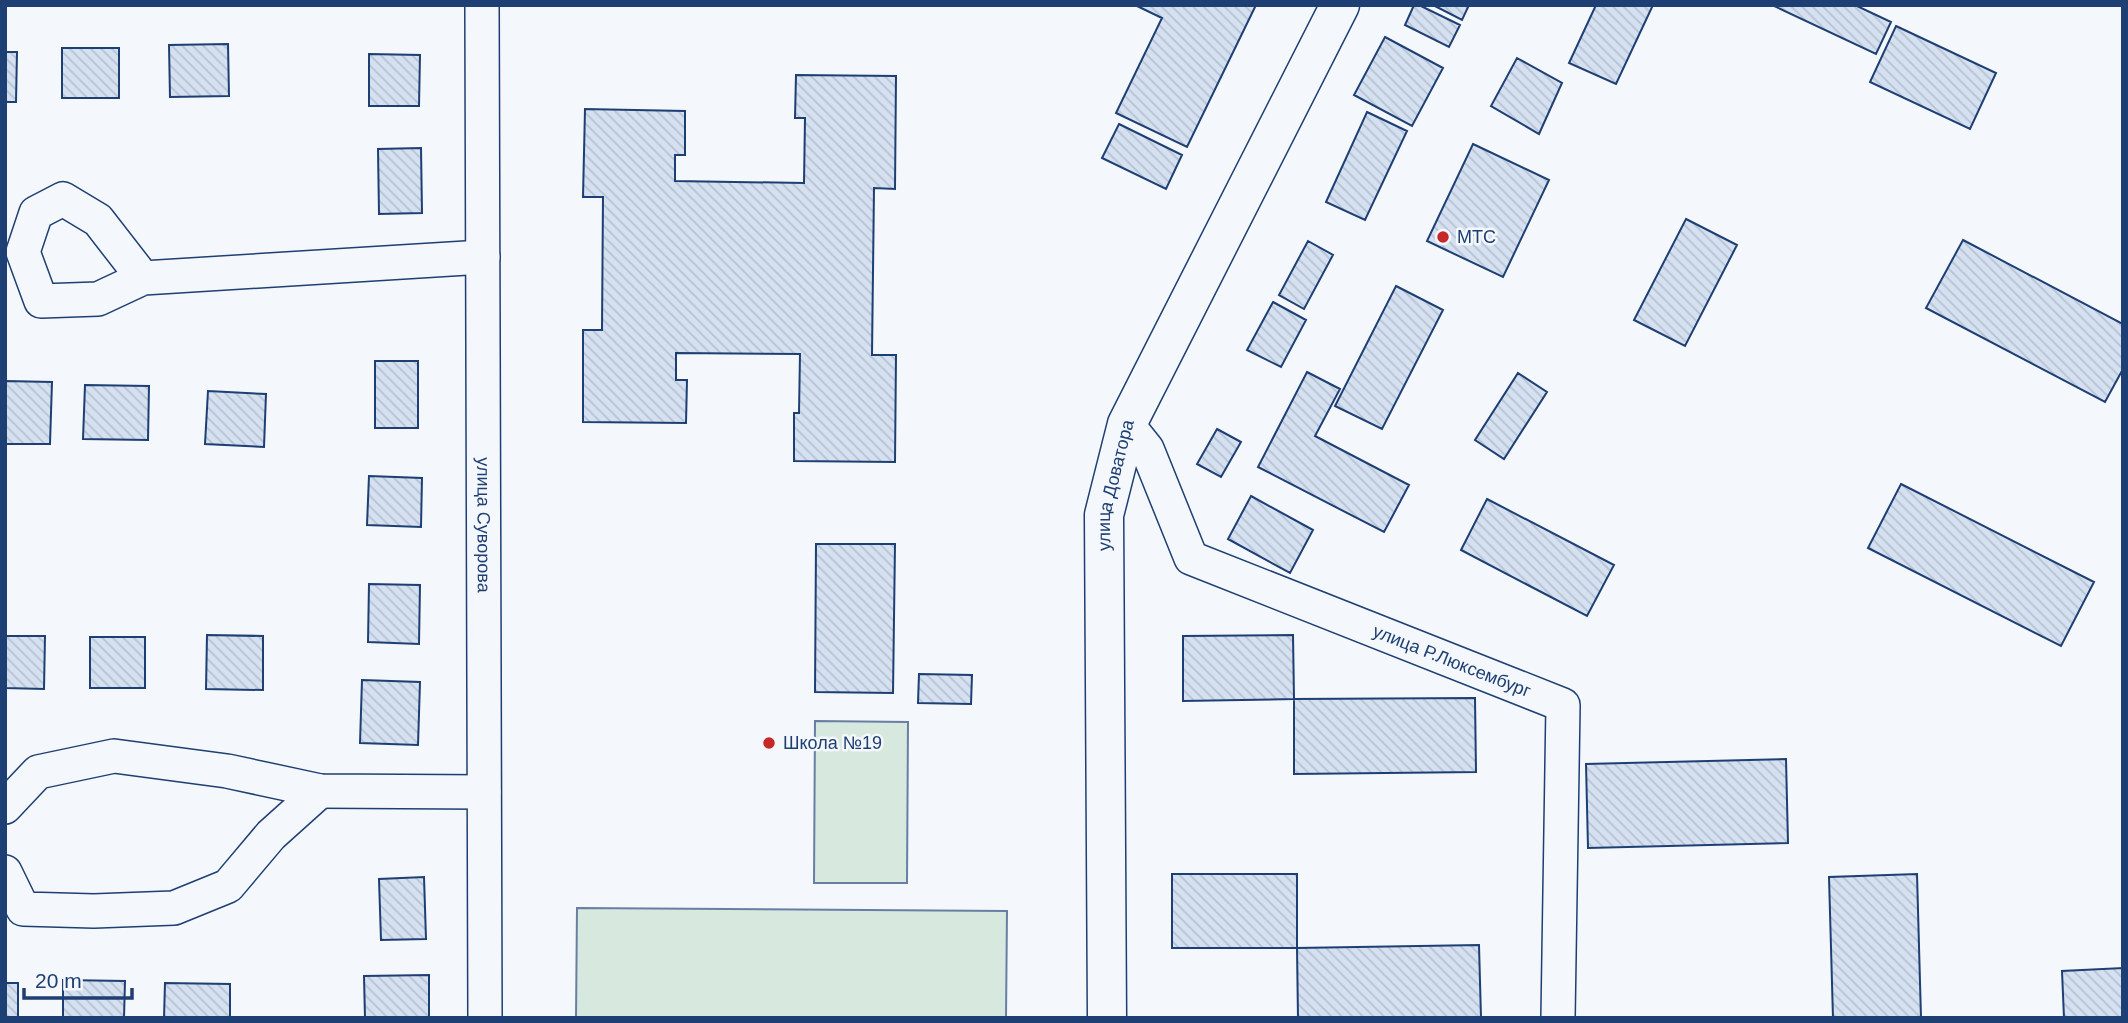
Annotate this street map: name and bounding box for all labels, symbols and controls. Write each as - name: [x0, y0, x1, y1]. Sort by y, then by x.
- place label: МТС: [1457, 227, 1496, 247]
- marker: МТС: [1435, 229, 1451, 245]
- street label: улица Доватора: [1094, 417, 1138, 551]
- street label: улица Суворова: [473, 457, 494, 594]
- street label: улица Р.Люксембург: [1370, 621, 1534, 701]
- place label: Школа №19: [783, 733, 882, 753]
- marker: Школа №19: [761, 735, 777, 751]
- scale bar: [24, 956, 133, 1000]
- text: 20 m: [35, 969, 82, 992]

